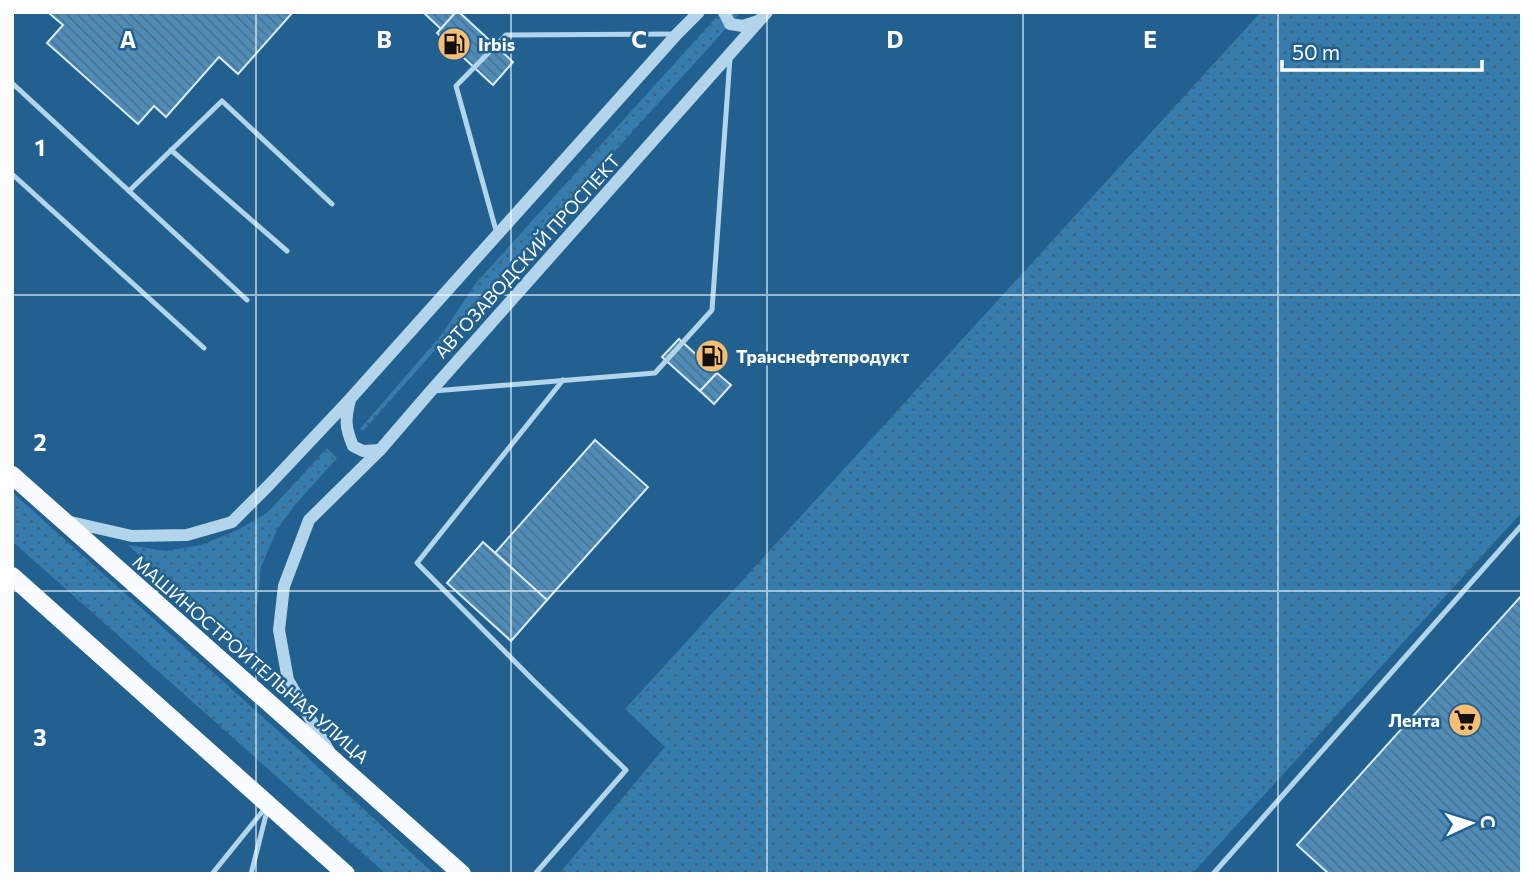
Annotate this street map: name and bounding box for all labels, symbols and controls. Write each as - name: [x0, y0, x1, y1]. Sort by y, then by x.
- text: A: [120, 25, 137, 53]
- text: B: [376, 25, 392, 53]
- fuel station icon: Irbis: [435, 25, 473, 63]
- text: C: [631, 25, 647, 53]
- text: D: [887, 25, 904, 53]
- text: E: [1143, 25, 1157, 53]
- scale bar: [1282, 28, 1482, 72]
- place label: Irbis: [478, 33, 515, 55]
- text: 50 m: [1292, 39, 1340, 64]
- text: 1: [35, 133, 45, 161]
- street label: АВТОЗАВОДСКИЙ ПРОСПЕКТ: [430, 149, 624, 363]
- fuel station icon: Транснефтепродукт: [693, 337, 731, 375]
- place label: Транснефтепродукт: [736, 345, 910, 367]
- text: 2: [33, 428, 47, 456]
- street label: МАШИНОСТРОИТЕЛЬНАЯ УЛИЦА: [128, 550, 374, 768]
- supermarket icon: Лента: [1446, 701, 1484, 739]
- place label: Лента: [1388, 709, 1440, 731]
- text: 3: [33, 723, 47, 751]
- north arrow: [1436, 788, 1506, 858]
- text: С: [1477, 814, 1500, 829]

